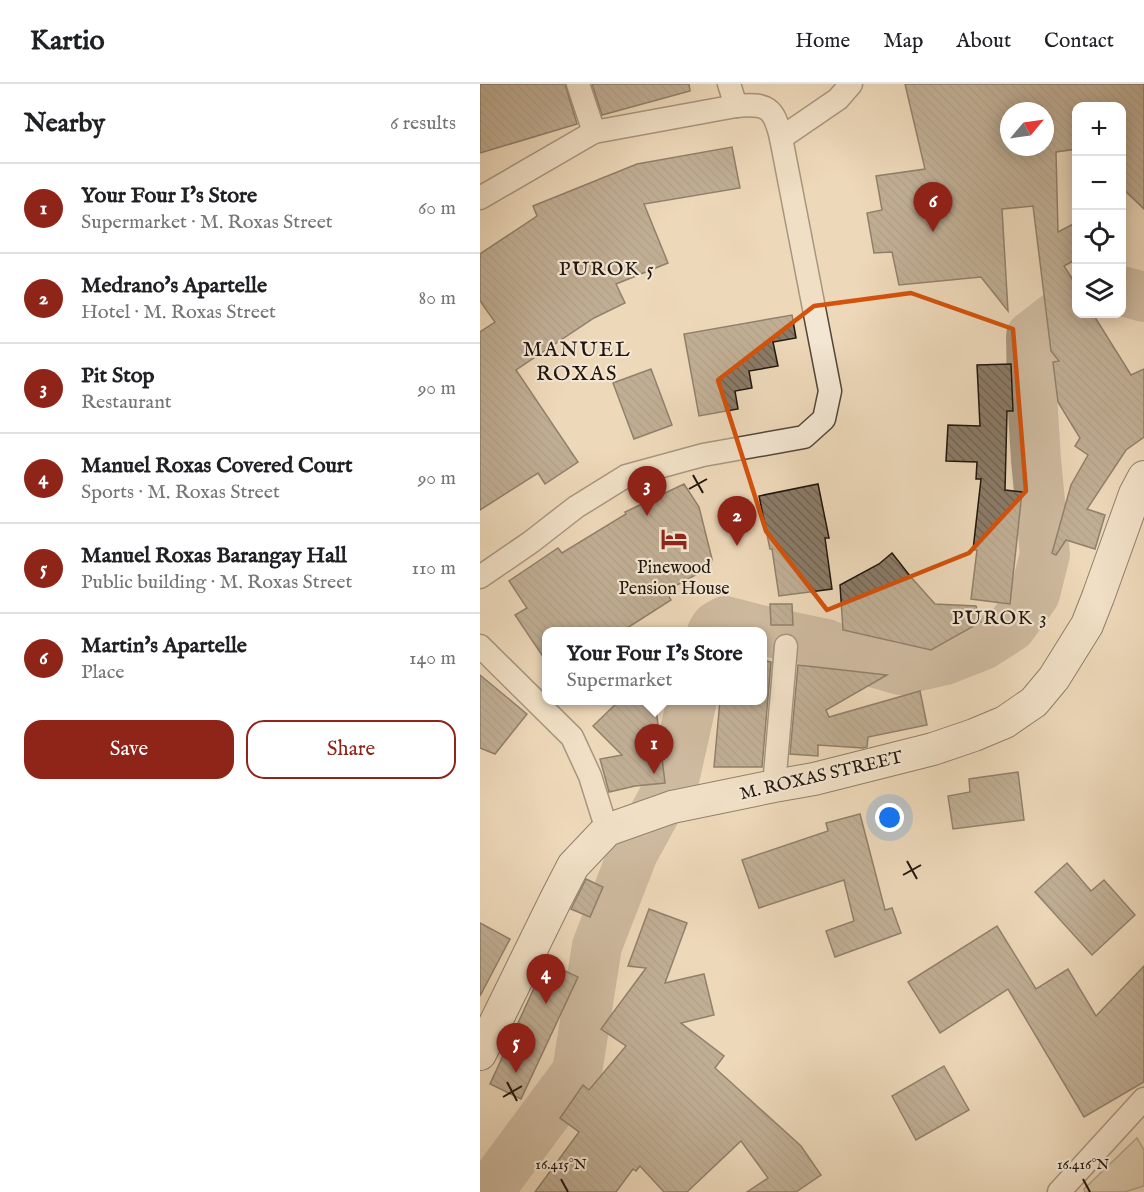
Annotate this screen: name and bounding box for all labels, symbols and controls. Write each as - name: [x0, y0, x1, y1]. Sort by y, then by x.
- text: Kartio: [30, 24, 105, 59]
- text: Home: [795, 28, 850, 55]
- text: Map: [883, 28, 923, 55]
- text: About: [956, 28, 1011, 55]
- text: Contact: [1044, 28, 1114, 55]
- north arrow: [1000, 102, 1054, 156]
- map controls: [1072, 102, 1126, 318]
- button: +: [1072, 102, 1126, 156]
- text: Nearby: [24, 107, 105, 140]
- text: 6 results: [390, 111, 456, 136]
- button: −: [1072, 156, 1126, 210]
- text: Your Four I's Store: [81, 182, 257, 210]
- pin: 6: [914, 182, 952, 232]
- text: 1: [40, 196, 47, 221]
- text: 60 m: [418, 196, 456, 221]
- text: Supermarket · M. Roxas Street: [81, 210, 333, 235]
- button: locate: [1072, 210, 1126, 264]
- district label: PUROK 5: [559, 257, 655, 282]
- button: layers: [1072, 264, 1126, 318]
- text: Medrano's Apartelle: [81, 272, 267, 300]
- text: 2: [39, 286, 48, 311]
- text: 80 m: [419, 286, 456, 311]
- text: Hotel · M. Roxas Street: [81, 300, 276, 325]
- district label: MANUEL ROXAS: [523, 337, 631, 388]
- text: Pit Stop: [81, 362, 154, 390]
- text: 3: [40, 376, 47, 401]
- text: 90 m: [418, 376, 456, 401]
- text: Restaurant: [81, 390, 172, 415]
- text: Manuel Roxas Covered Court: [81, 452, 353, 480]
- text: 4: [39, 466, 48, 491]
- text: 90 m: [418, 466, 456, 491]
- pin: 3: [628, 466, 666, 516]
- text: Sports · M. Roxas Street: [81, 480, 280, 505]
- pin: 2: [718, 496, 756, 546]
- hotel icon: Pinewood Pension House: [659, 524, 689, 554]
- text: Manuel Roxas Barangay Hall: [81, 542, 347, 570]
- text: 5: [40, 556, 47, 581]
- text: 110 m: [412, 556, 456, 581]
- place label: Pinewood Pension House: [619, 557, 729, 601]
- text: Public building · M. Roxas Street: [81, 570, 352, 595]
- district label: PUROK 3: [952, 606, 1048, 631]
- popup: [542, 627, 767, 705]
- text: Martin's Apartelle: [81, 632, 247, 660]
- text: Your Four I's Store: [566, 640, 743, 668]
- text: 6: [39, 646, 48, 671]
- text: 140 m: [409, 646, 456, 671]
- text: Place: [81, 660, 124, 685]
- text: Supermarket: [566, 668, 672, 693]
- button: Save: [24, 720, 234, 779]
- button: Share: [246, 720, 456, 779]
- pin: 1: [634, 724, 674, 774]
- street label: M. ROXAS STREET: [738, 747, 905, 806]
- your location: [875, 803, 904, 832]
- pin: 4: [526, 954, 566, 1004]
- pin: 5: [496, 1024, 536, 1073]
- text: 16.415°N: [535, 1155, 587, 1174]
- text: 16.416°N: [1057, 1155, 1109, 1174]

